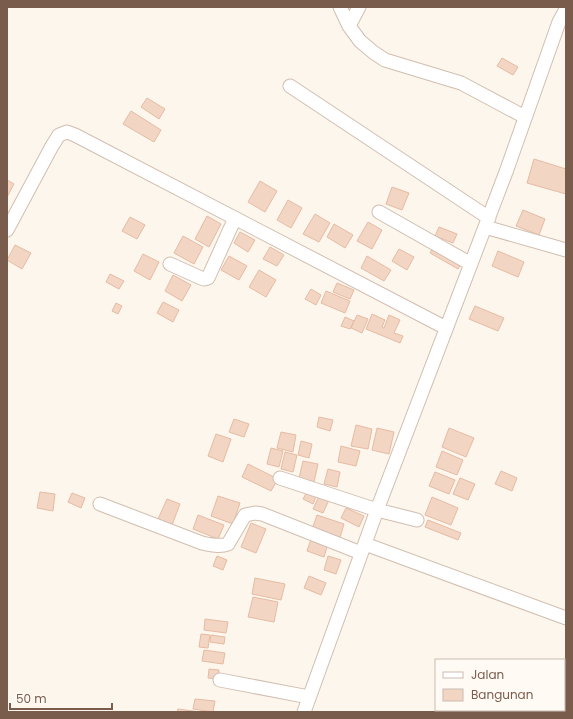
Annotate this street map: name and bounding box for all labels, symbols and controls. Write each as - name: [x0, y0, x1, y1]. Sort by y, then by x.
- legend: [435, 659, 565, 711]
- text: Jalan: [471, 666, 504, 683]
- scale bar: [10, 685, 112, 711]
- text: Bangunan: [471, 686, 533, 703]
- text: 50 m: [16, 690, 47, 707]

